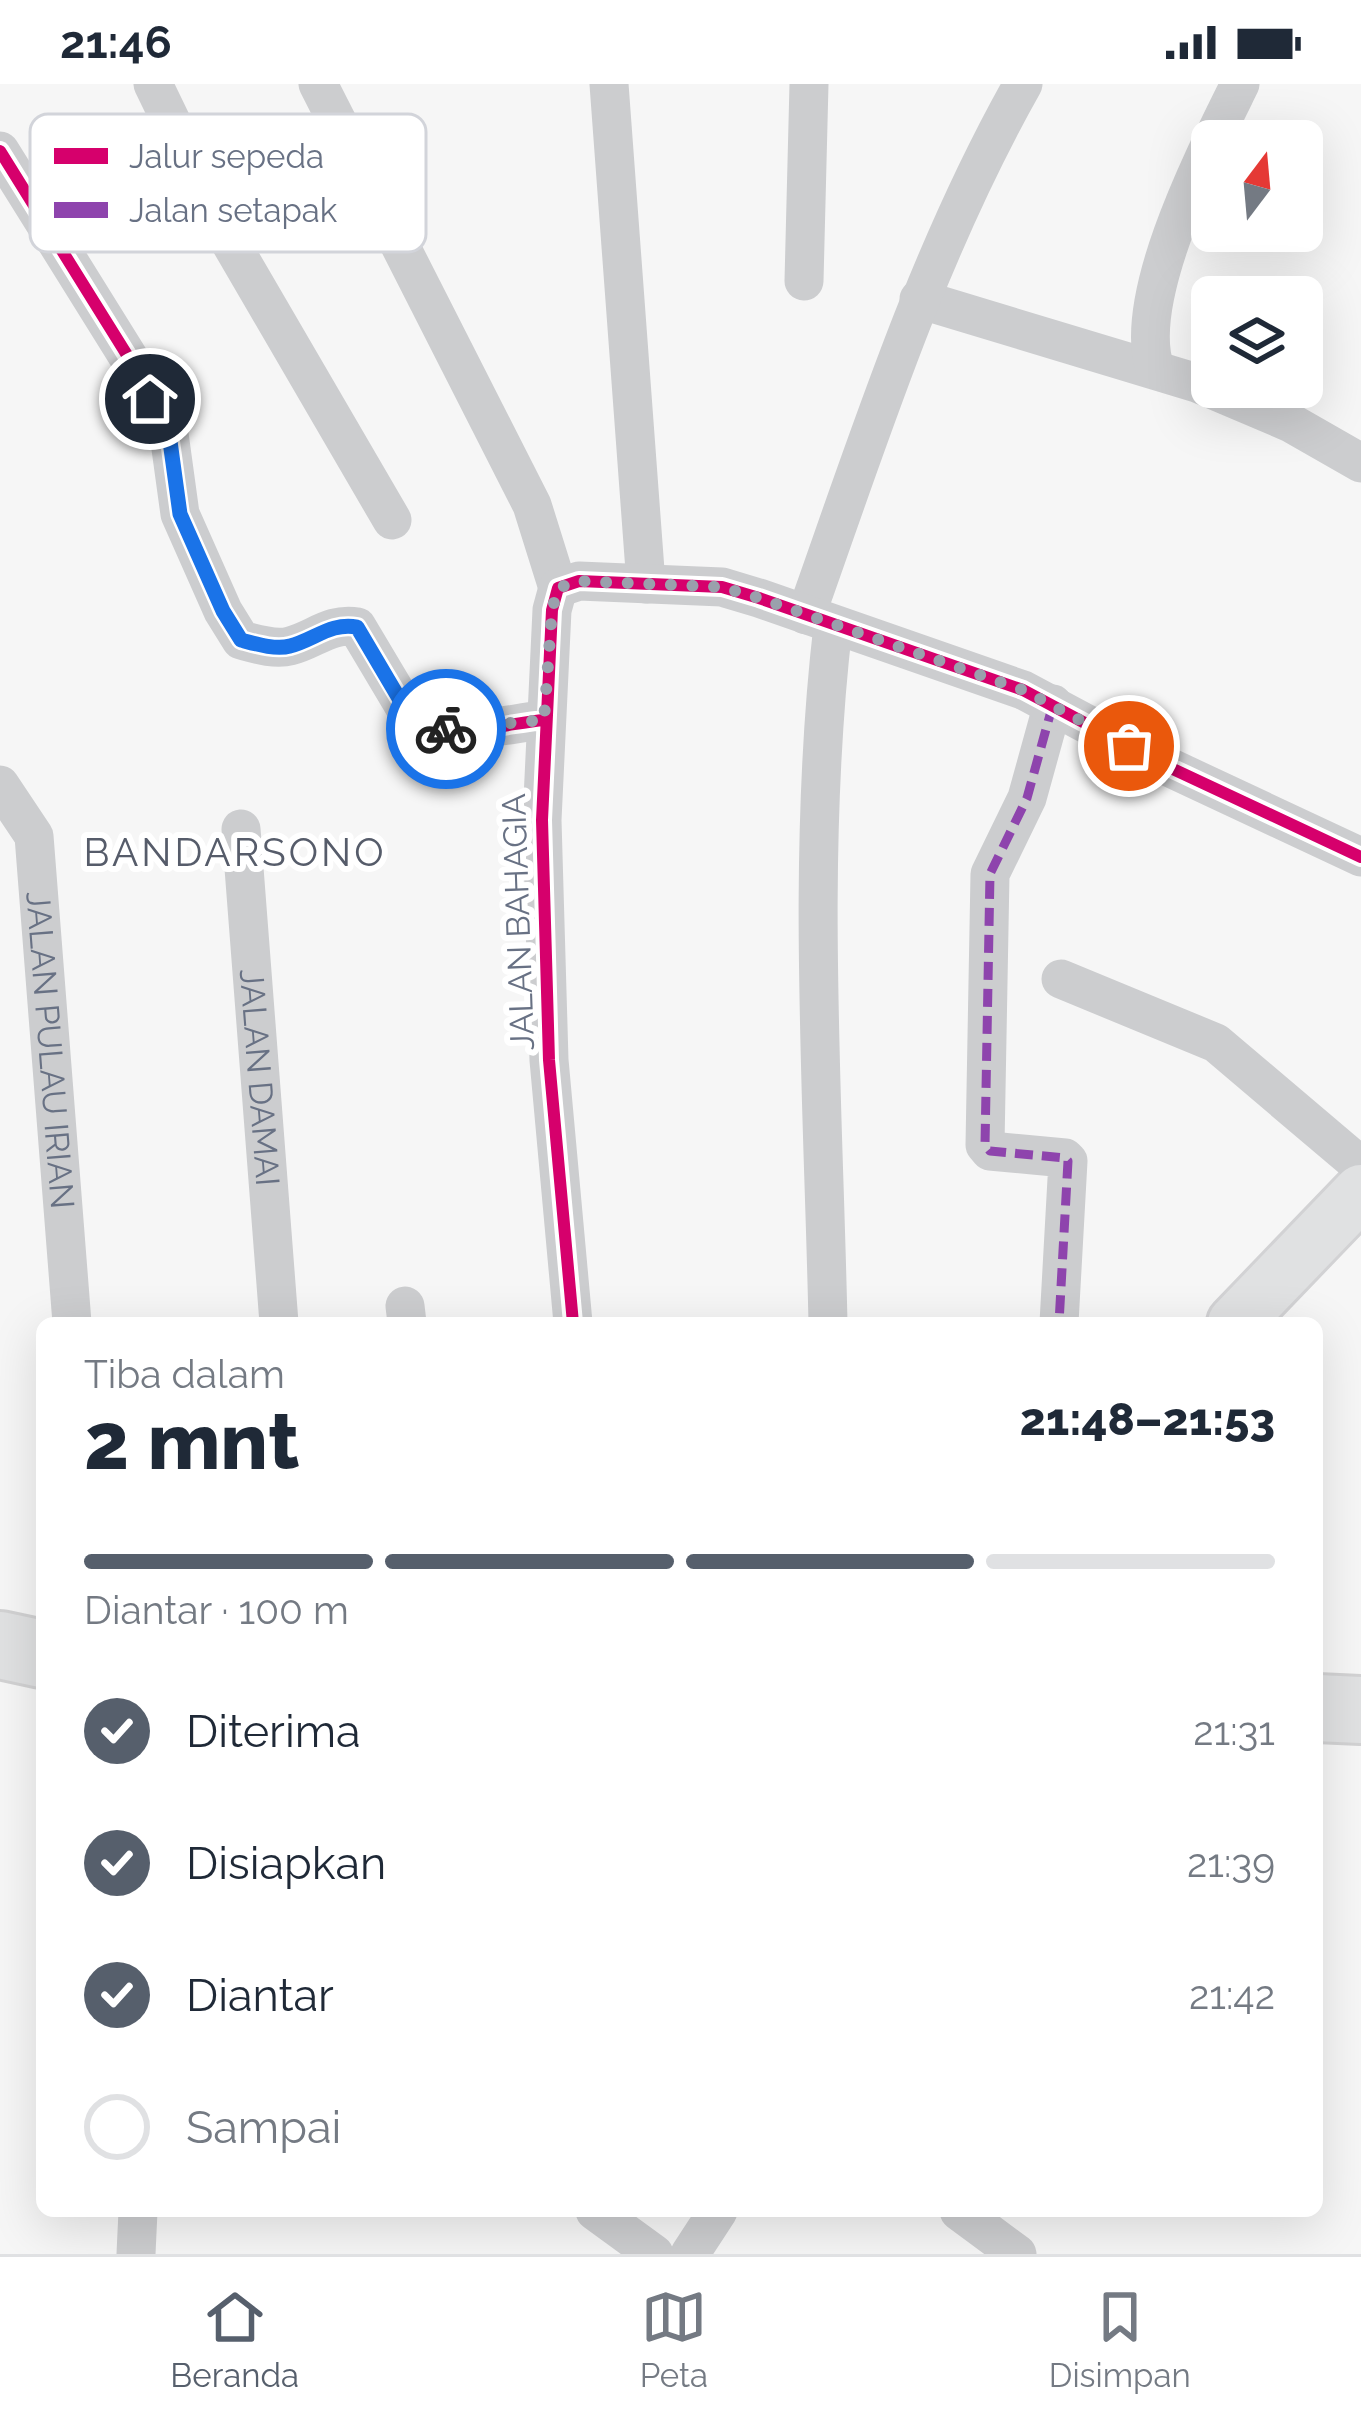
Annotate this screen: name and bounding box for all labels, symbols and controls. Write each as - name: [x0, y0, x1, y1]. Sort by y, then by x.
- text: 21:46: [60, 16, 172, 69]
- legend: [30, 114, 426, 252]
- north arrow: [1191, 120, 1323, 252]
- map controls: [1191, 120, 1323, 408]
- text: Jalur sepeda: [129, 137, 324, 176]
- text: Jalan setapak: [129, 191, 338, 230]
- button: layers: [1191, 276, 1323, 408]
- pin: [99, 348, 201, 450]
- icon: home: [117, 366, 183, 432]
- courier: [386, 669, 506, 789]
- pin: [1078, 695, 1180, 797]
- icon: bike: [413, 696, 479, 762]
- icon: bag: [1096, 713, 1162, 779]
- street label: JALAN BAHAGIA: [494, 793, 542, 1051]
- district label: BANDARSONO: [84, 829, 386, 875]
- street label: JALAN PULAU IRIAN: [19, 890, 83, 1210]
- street label: JALAN DAMAI: [232, 967, 288, 1187]
- text: Tiba dalam: [84, 1351, 285, 1397]
- text: 21:48–21:53: [1020, 1393, 1275, 1446]
- text: 2 mnt: [84, 1396, 299, 1487]
- text: Diantar · 100 m: [84, 1587, 349, 1633]
- icon: check: [84, 1698, 150, 1764]
- text: Diterima: [186, 1705, 361, 1758]
- text: 21:31: [1193, 1708, 1275, 1754]
- icon: check: [84, 1830, 150, 1896]
- text: Disiapkan: [186, 1837, 386, 1890]
- text: 21:39: [1187, 1840, 1275, 1886]
- icon: check: [84, 1962, 150, 2028]
- text: Diantar: [186, 1969, 334, 2022]
- text: 21:42: [1189, 1972, 1275, 2018]
- text: Sampai: [186, 2101, 341, 2154]
- tab: Beranda: [170, 2284, 299, 2395]
- tab: Peta: [640, 2284, 708, 2395]
- tab: Disimpan: [1049, 2284, 1191, 2395]

